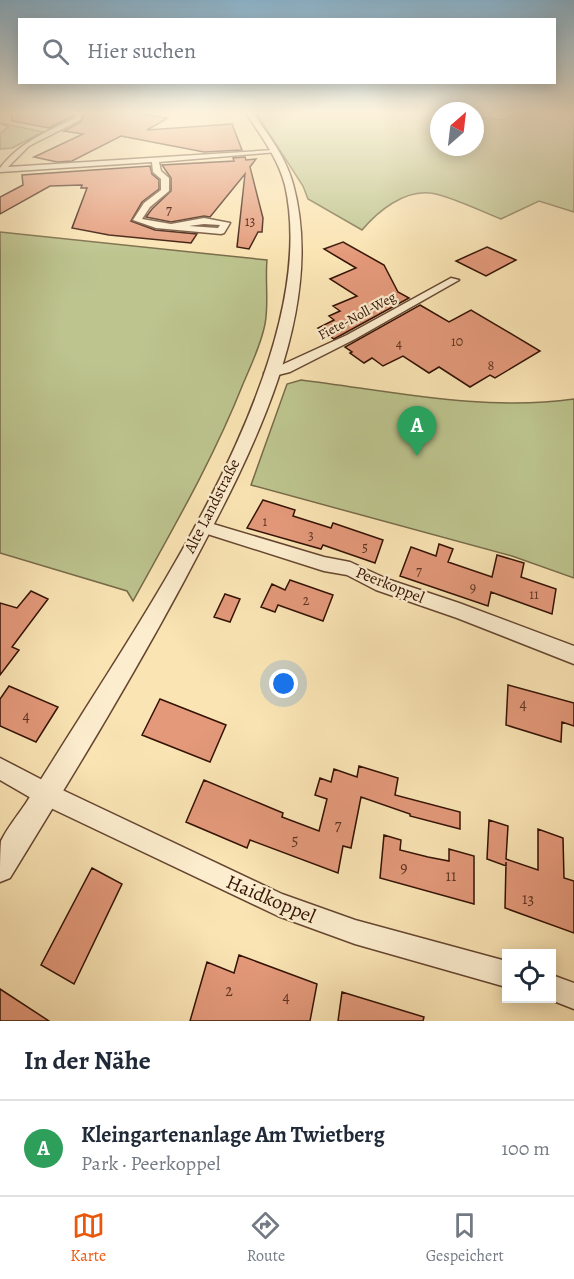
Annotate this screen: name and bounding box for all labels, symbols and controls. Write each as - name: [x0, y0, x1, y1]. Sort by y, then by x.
- search box: [18, 18, 556, 84]
- icon: search: [39, 35, 72, 68]
- text: Hier suchen: [87, 36, 196, 66]
- north arrow: [430, 102, 484, 156]
- house number: 7: [166, 201, 172, 220]
- house number: 13: [245, 212, 255, 231]
- street label: Fiete-Noll-Weg: [315, 287, 399, 345]
- house number: 10: [451, 332, 463, 351]
- house number: 4: [396, 334, 402, 353]
- house number: 8: [488, 356, 495, 375]
- pin: A: [398, 406, 436, 456]
- street label: Alte Landstraße: [178, 455, 245, 558]
- house number: 1: [263, 512, 268, 531]
- house number: 3: [308, 526, 314, 545]
- house number: 5: [362, 538, 368, 557]
- street label: Peerkoppel: [352, 561, 428, 609]
- house number: 7: [416, 562, 422, 581]
- house number: 9: [470, 578, 476, 597]
- house number: 11: [529, 585, 539, 604]
- house number: 2: [303, 591, 310, 610]
- your location: [269, 669, 298, 698]
- house number: 4: [519, 693, 527, 715]
- house number: 4: [22, 705, 30, 727]
- house number: 7: [335, 814, 342, 836]
- house number: 5: [292, 829, 299, 851]
- house number: 9: [400, 857, 408, 879]
- house number: 11: [446, 865, 457, 887]
- street label: Haidkoppel: [222, 868, 320, 930]
- house number: 13: [522, 888, 534, 910]
- map controls: [502, 949, 556, 1003]
- button: locate: [502, 949, 556, 1003]
- house number: 2: [225, 980, 233, 1002]
- house number: 4: [282, 986, 290, 1008]
- text: In der Nähe: [24, 1043, 151, 1078]
- text: Kleingartenanlage Am Twietberg: [81, 1120, 385, 1150]
- text: A: [37, 1135, 50, 1162]
- text: 100 m: [501, 1135, 550, 1162]
- text: Park · Peerkoppel: [81, 1150, 221, 1177]
- tab: Karte: [70, 1209, 106, 1267]
- tab: Route: [247, 1209, 285, 1267]
- tab: Gespeichert: [426, 1209, 504, 1267]

